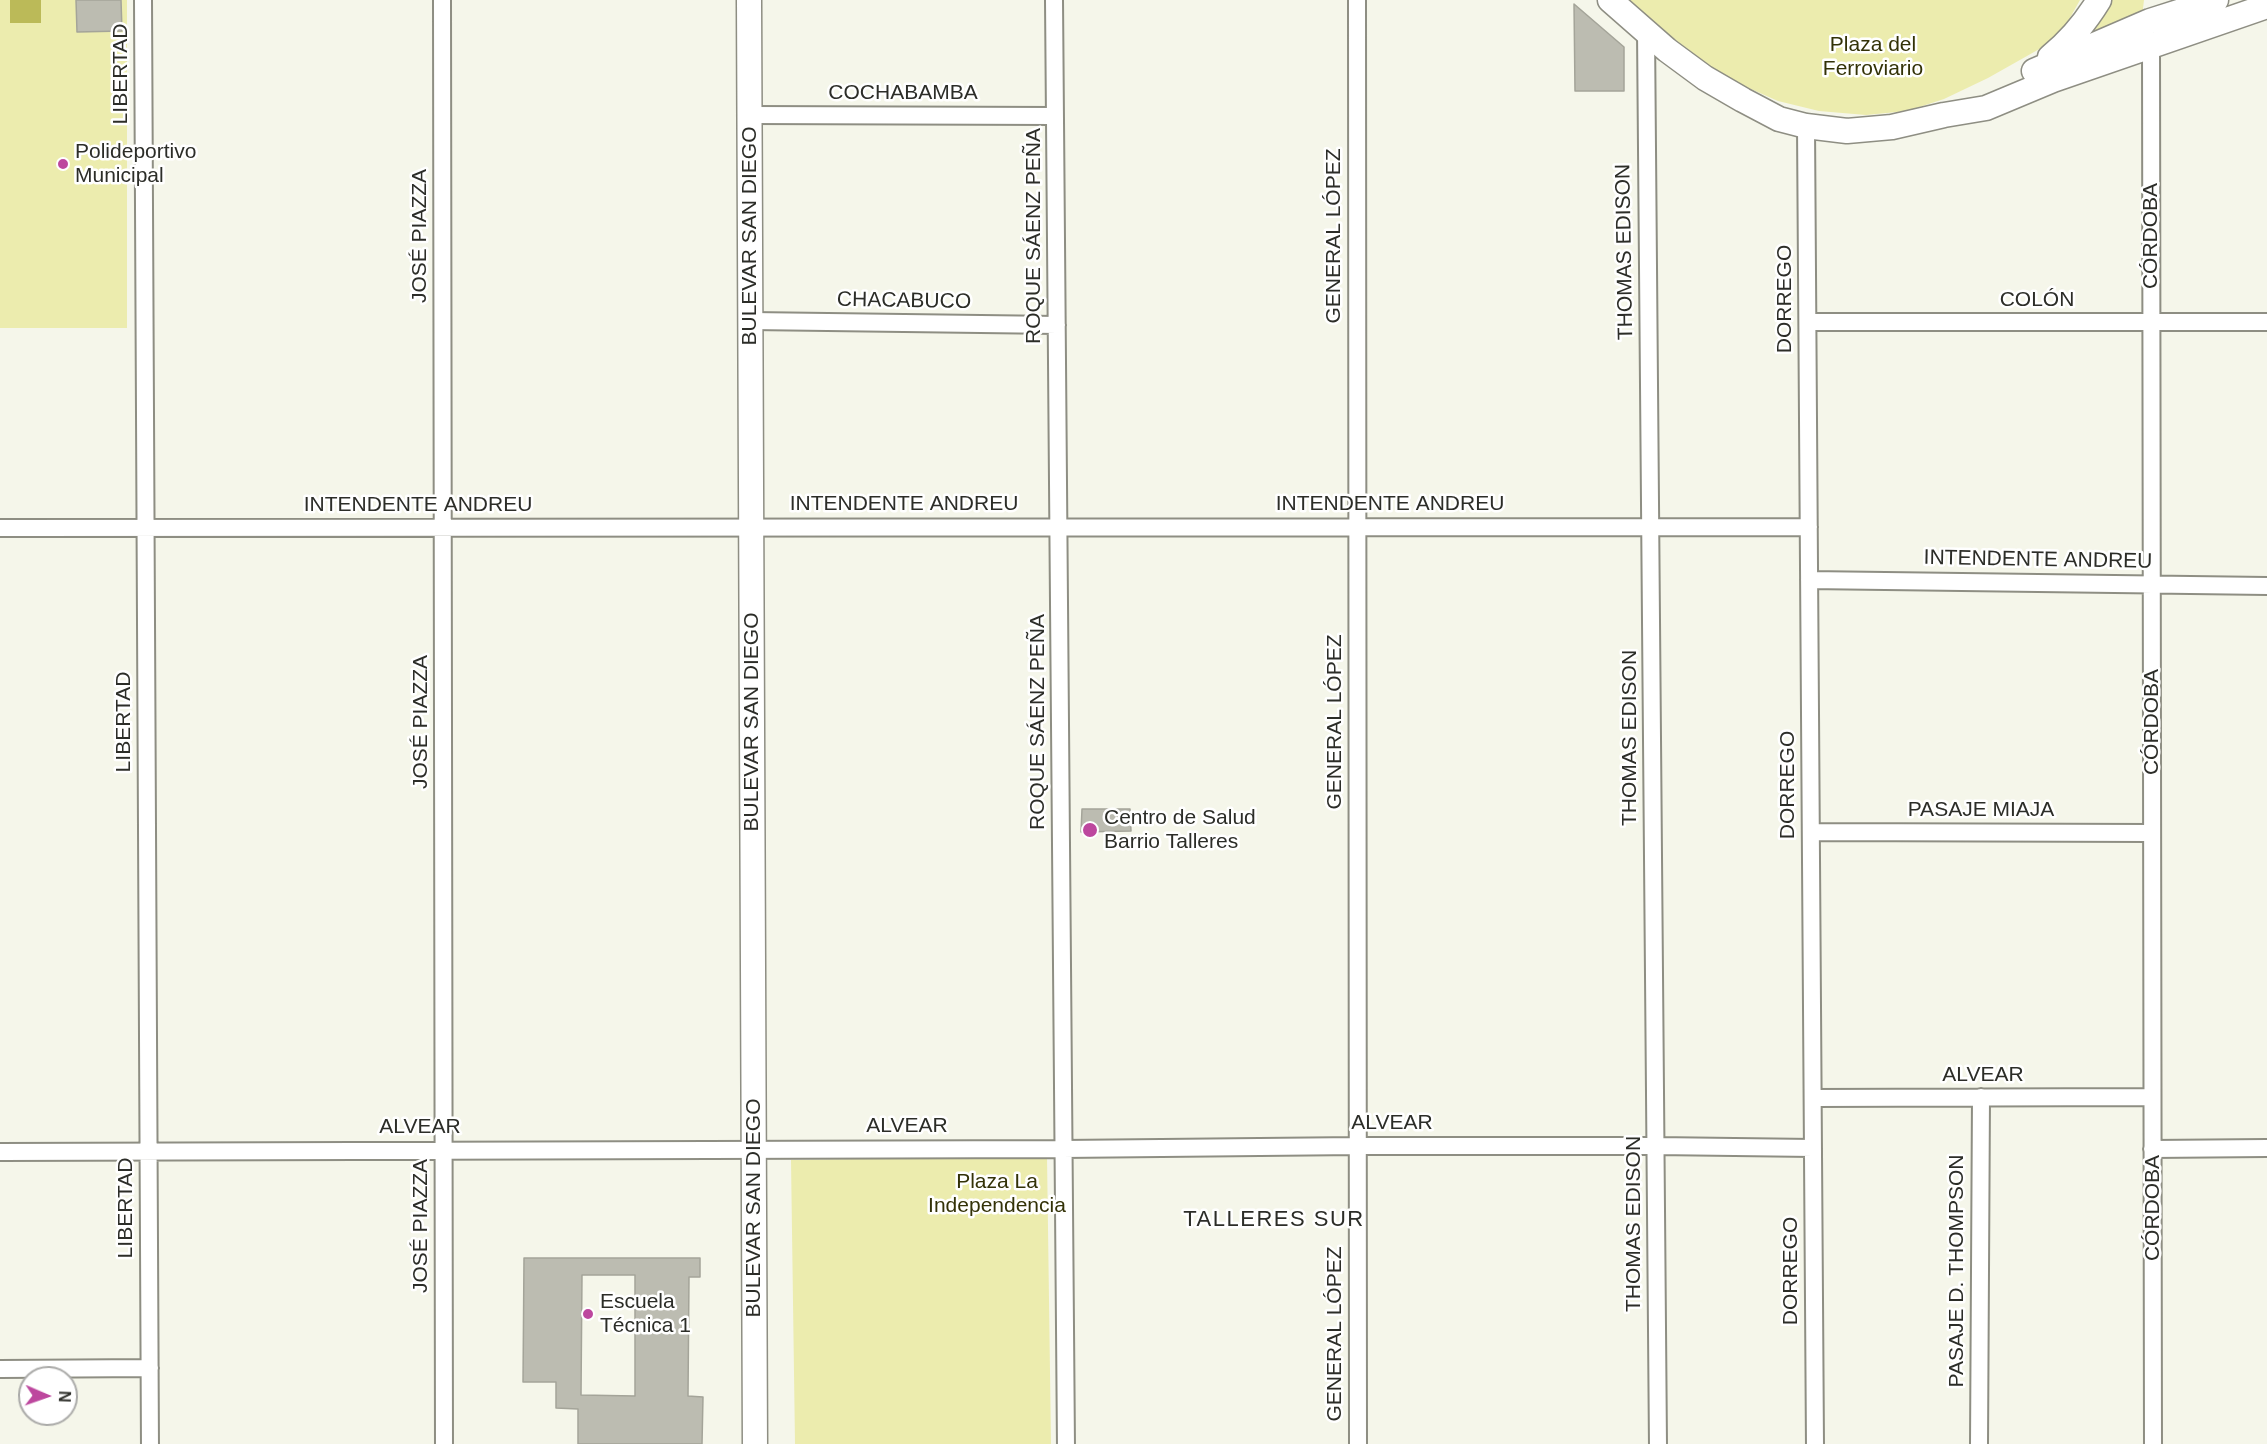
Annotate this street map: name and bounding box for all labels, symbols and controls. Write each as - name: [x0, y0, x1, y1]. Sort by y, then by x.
- street label: LIBERTAD: [108, 24, 134, 124]
- park label: Plaza del Ferroviario: [1823, 32, 1923, 82]
- street label: COCHABAMBA: [828, 80, 978, 106]
- street label: BULEVAR SAN DIEGO: [737, 126, 763, 346]
- street label: ROQUE SÁENZ PEÑA: [1021, 128, 1047, 344]
- place label: Polideportivo Municipal: [75, 139, 196, 189]
- street label: GENERAL LÓPEZ: [1321, 148, 1347, 324]
- marker: Polideportivo Municipal: [56, 157, 70, 171]
- street label: THOMAS EDISON: [1611, 164, 1639, 340]
- street label: JOSÉ PIAZZA: [407, 169, 433, 303]
- street label: CÓRDOBA: [2138, 183, 2164, 289]
- street label: DORREGO: [1772, 245, 1798, 353]
- street label: CHACABUCO: [837, 287, 971, 315]
- street label: COLÓN: [2000, 287, 2074, 313]
- street label: INTENDENTE ANDREU: [790, 491, 1018, 517]
- street label: INTENDENTE ANDREU: [1276, 491, 1504, 517]
- street label: INTENDENTE ANDREU: [304, 492, 532, 518]
- street label: INTENDENTE ANDREU: [1923, 545, 2153, 575]
- street label: BULEVAR SAN DIEGO: [739, 612, 765, 832]
- street label: ROQUE SÁENZ PEÑA: [1025, 614, 1051, 830]
- street label: GENERAL LÓPEZ: [1322, 634, 1348, 810]
- street label: THOMAS EDISON: [1617, 650, 1643, 826]
- street label: JOSÉ PIAZZA: [408, 655, 434, 789]
- street label: CÓRDOBA: [2139, 669, 2165, 775]
- street label: LIBERTAD: [111, 672, 137, 772]
- street label: DORREGO: [1775, 731, 1801, 839]
- street label: PASAJE MIAJA: [1908, 797, 2054, 823]
- place label: Centro de Salud Barrio Talleres: [1104, 805, 1256, 855]
- marker: Centro de Salud Barrio Talleres: [1081, 821, 1099, 839]
- street label: ALVEAR: [1942, 1062, 2024, 1088]
- street label: BULEVAR SAN DIEGO: [741, 1098, 767, 1318]
- street label: ALVEAR: [1351, 1110, 1433, 1136]
- street label: ALVEAR: [866, 1113, 948, 1139]
- street label: ALVEAR: [379, 1114, 461, 1140]
- street label: THOMAS EDISON: [1621, 1136, 1647, 1312]
- street label: PASAJE D. THOMPSON: [1944, 1155, 1970, 1387]
- street label: CÓRDOBA: [2140, 1155, 2166, 1261]
- street label: LIBERTAD: [113, 1158, 139, 1258]
- street label: JOSÉ PIAZZA: [408, 1159, 434, 1293]
- park label: Plaza La Independencia: [928, 1169, 1066, 1219]
- district label: TALLERES SUR: [1183, 1207, 1365, 1233]
- street label: DORREGO: [1778, 1217, 1804, 1325]
- street label: GENERAL LÓPEZ: [1322, 1246, 1348, 1422]
- place label: Escuela Técnica 1: [600, 1289, 691, 1339]
- marker: Escuela Técnica 1: [581, 1307, 595, 1321]
- north arrow: [18, 1366, 78, 1426]
- text: N: [56, 1391, 73, 1403]

